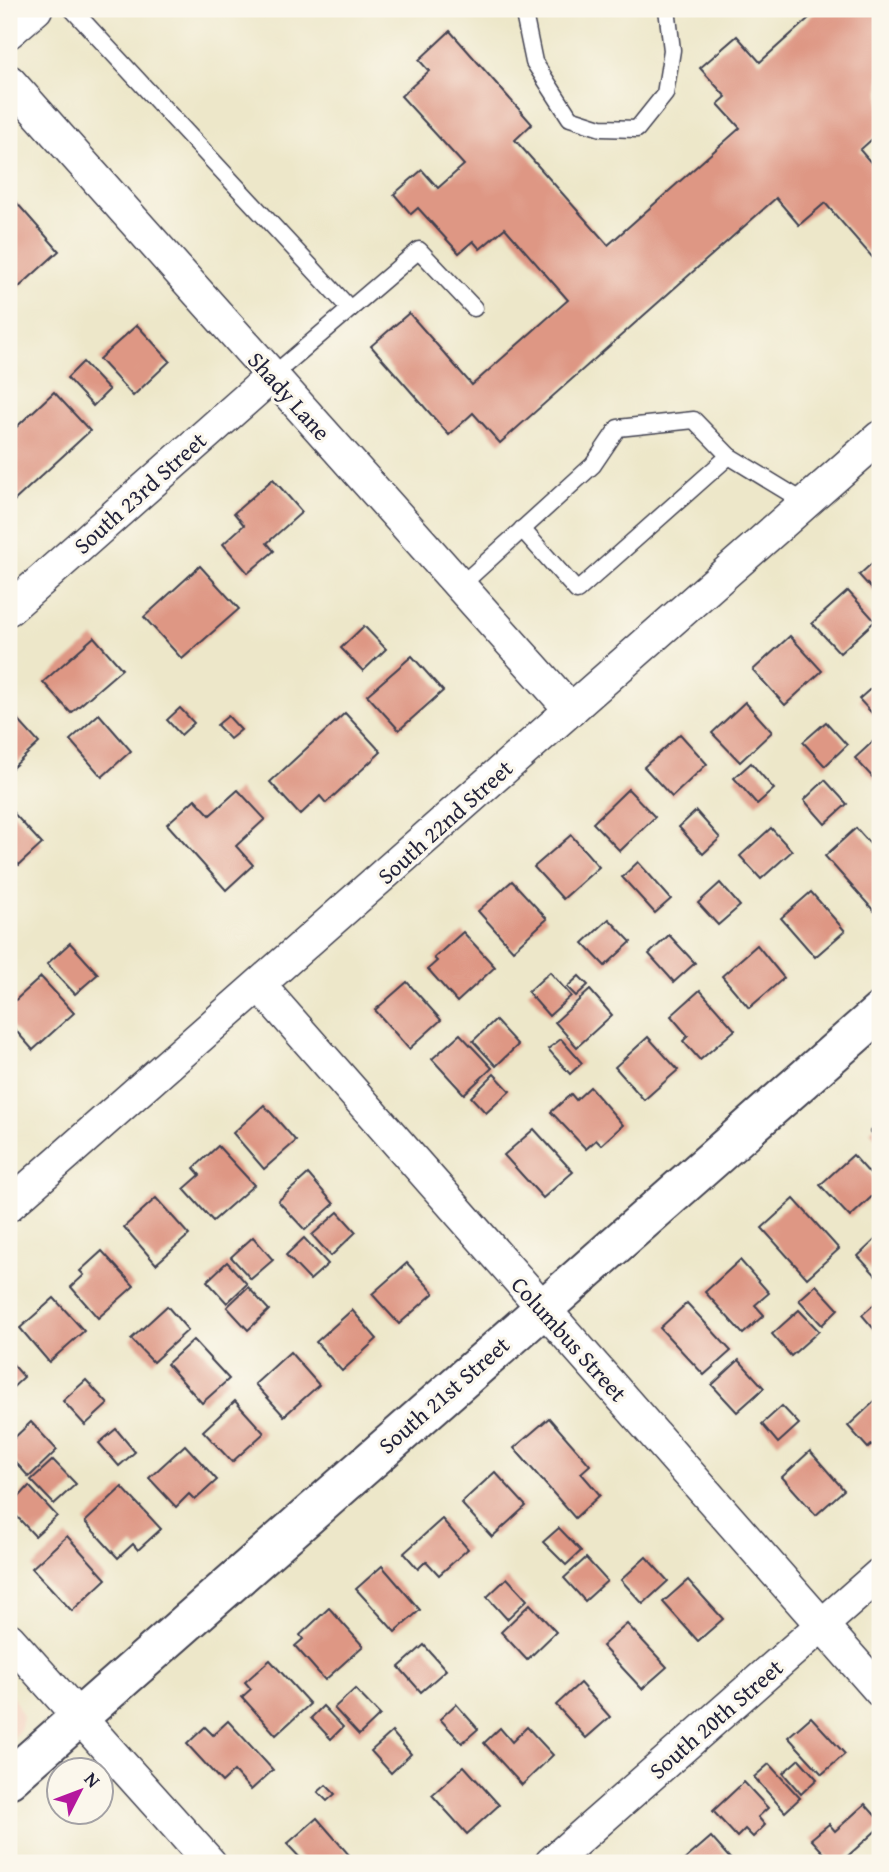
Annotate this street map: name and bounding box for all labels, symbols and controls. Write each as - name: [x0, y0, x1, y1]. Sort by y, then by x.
- street label: Shady Lane: [240, 344, 338, 447]
- street label: South 23rd Street: [66, 424, 213, 561]
- street label: South 22nd Street: [370, 752, 520, 891]
- street label: Columbus Street: [504, 1269, 635, 1409]
- street label: South 21st Street: [371, 1328, 516, 1461]
- street label: South 20th Street: [641, 1651, 790, 1786]
- north arrow: [46, 1756, 116, 1826]
- text: N: [78, 1766, 107, 1794]

